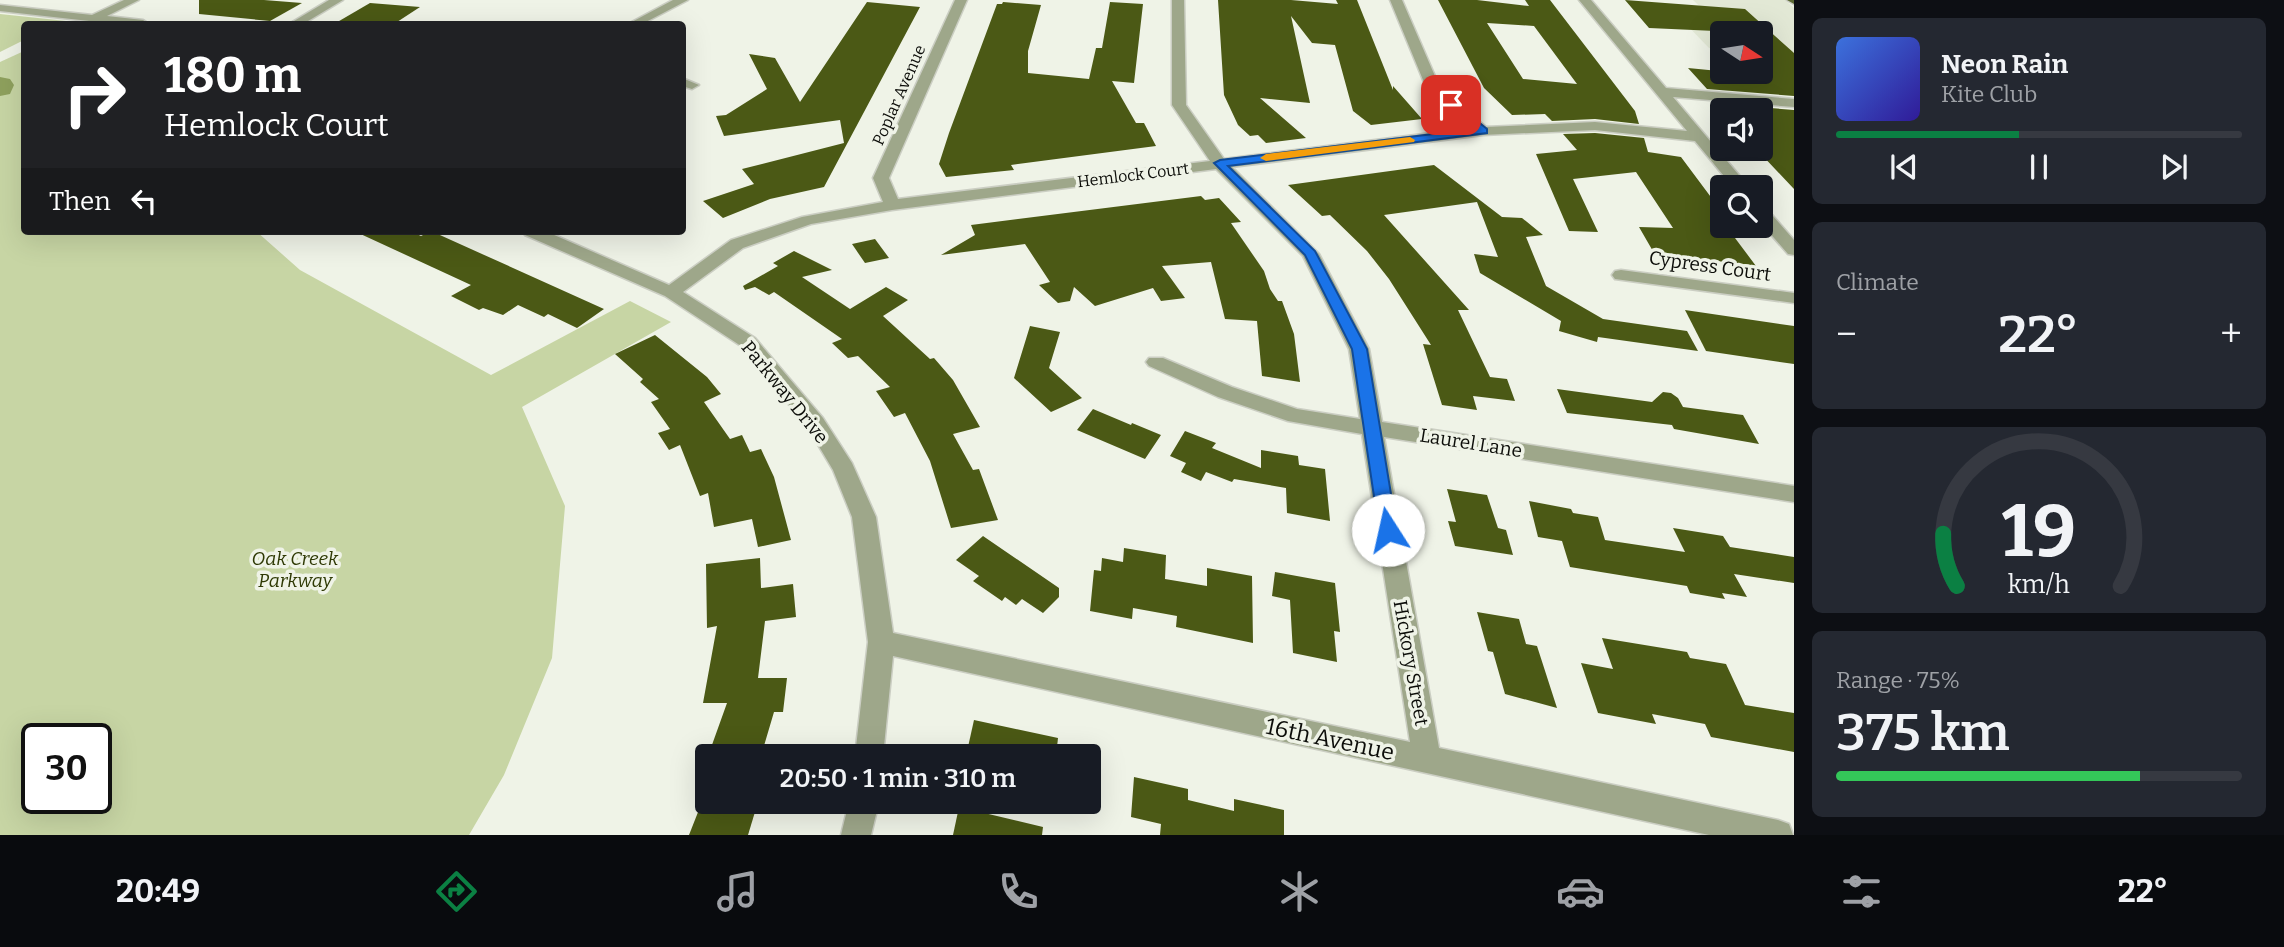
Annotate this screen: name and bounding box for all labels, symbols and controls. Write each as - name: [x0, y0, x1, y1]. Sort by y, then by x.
- north arrow: [1710, 21, 1773, 84]
- map controls: [1710, 21, 1773, 238]
- street label: Poplar Avenue: [868, 42, 930, 148]
- text: 180 m: [164, 46, 301, 105]
- icon: right: [49, 49, 140, 140]
- text: Neon Rain: [1941, 49, 2068, 80]
- pin: [1421, 75, 1481, 135]
- text: Kite Club: [1941, 80, 2037, 108]
- icon: arrive: [1432, 86, 1470, 124]
- button: sound: [1710, 98, 1773, 161]
- text: Hemlock Court: [164, 106, 389, 144]
- icon: previous: [1885, 148, 1923, 186]
- icon: pause: [2020, 148, 2058, 186]
- icon: next: [2155, 148, 2193, 186]
- street label: Hemlock Court: [1076, 159, 1190, 191]
- button: search: [1710, 175, 1773, 238]
- icon: left: [125, 182, 163, 220]
- text: Then: [49, 186, 111, 217]
- street label: Cypress Court: [1647, 246, 1773, 286]
- text: Climate: [1836, 268, 1919, 296]
- text: 22°: [1998, 303, 2079, 366]
- text: −: [1836, 311, 1857, 357]
- text: +: [2220, 311, 2242, 357]
- street label: Parkway Drive: [737, 336, 833, 448]
- street label: Laurel Lane: [1418, 424, 1524, 462]
- text: 19: [2002, 488, 2076, 575]
- position arrow: [1351, 493, 1425, 567]
- park label: Oak Creek Parkway: [252, 547, 339, 592]
- text: km/h: [2008, 569, 2070, 599]
- street label: Hickory Street: [1389, 598, 1433, 728]
- text: Range · 75%: [1836, 666, 1960, 694]
- text: 375 km: [1836, 701, 2010, 764]
- street label: 16th Avenue: [1263, 712, 1397, 766]
- speed limit sign: 30: [21, 723, 112, 814]
- text: 20:50 · 1 min · 310 m: [780, 763, 1016, 794]
- icon: directions: [432, 867, 481, 916]
- icon: music: [713, 867, 762, 916]
- icon: phone: [994, 867, 1043, 916]
- icon: climate: [1275, 867, 1324, 916]
- icon: car: [1556, 867, 1605, 916]
- icon: filters: [1837, 867, 1886, 916]
- text: 20:49: [116, 872, 200, 910]
- text: 22°: [2118, 872, 2168, 910]

